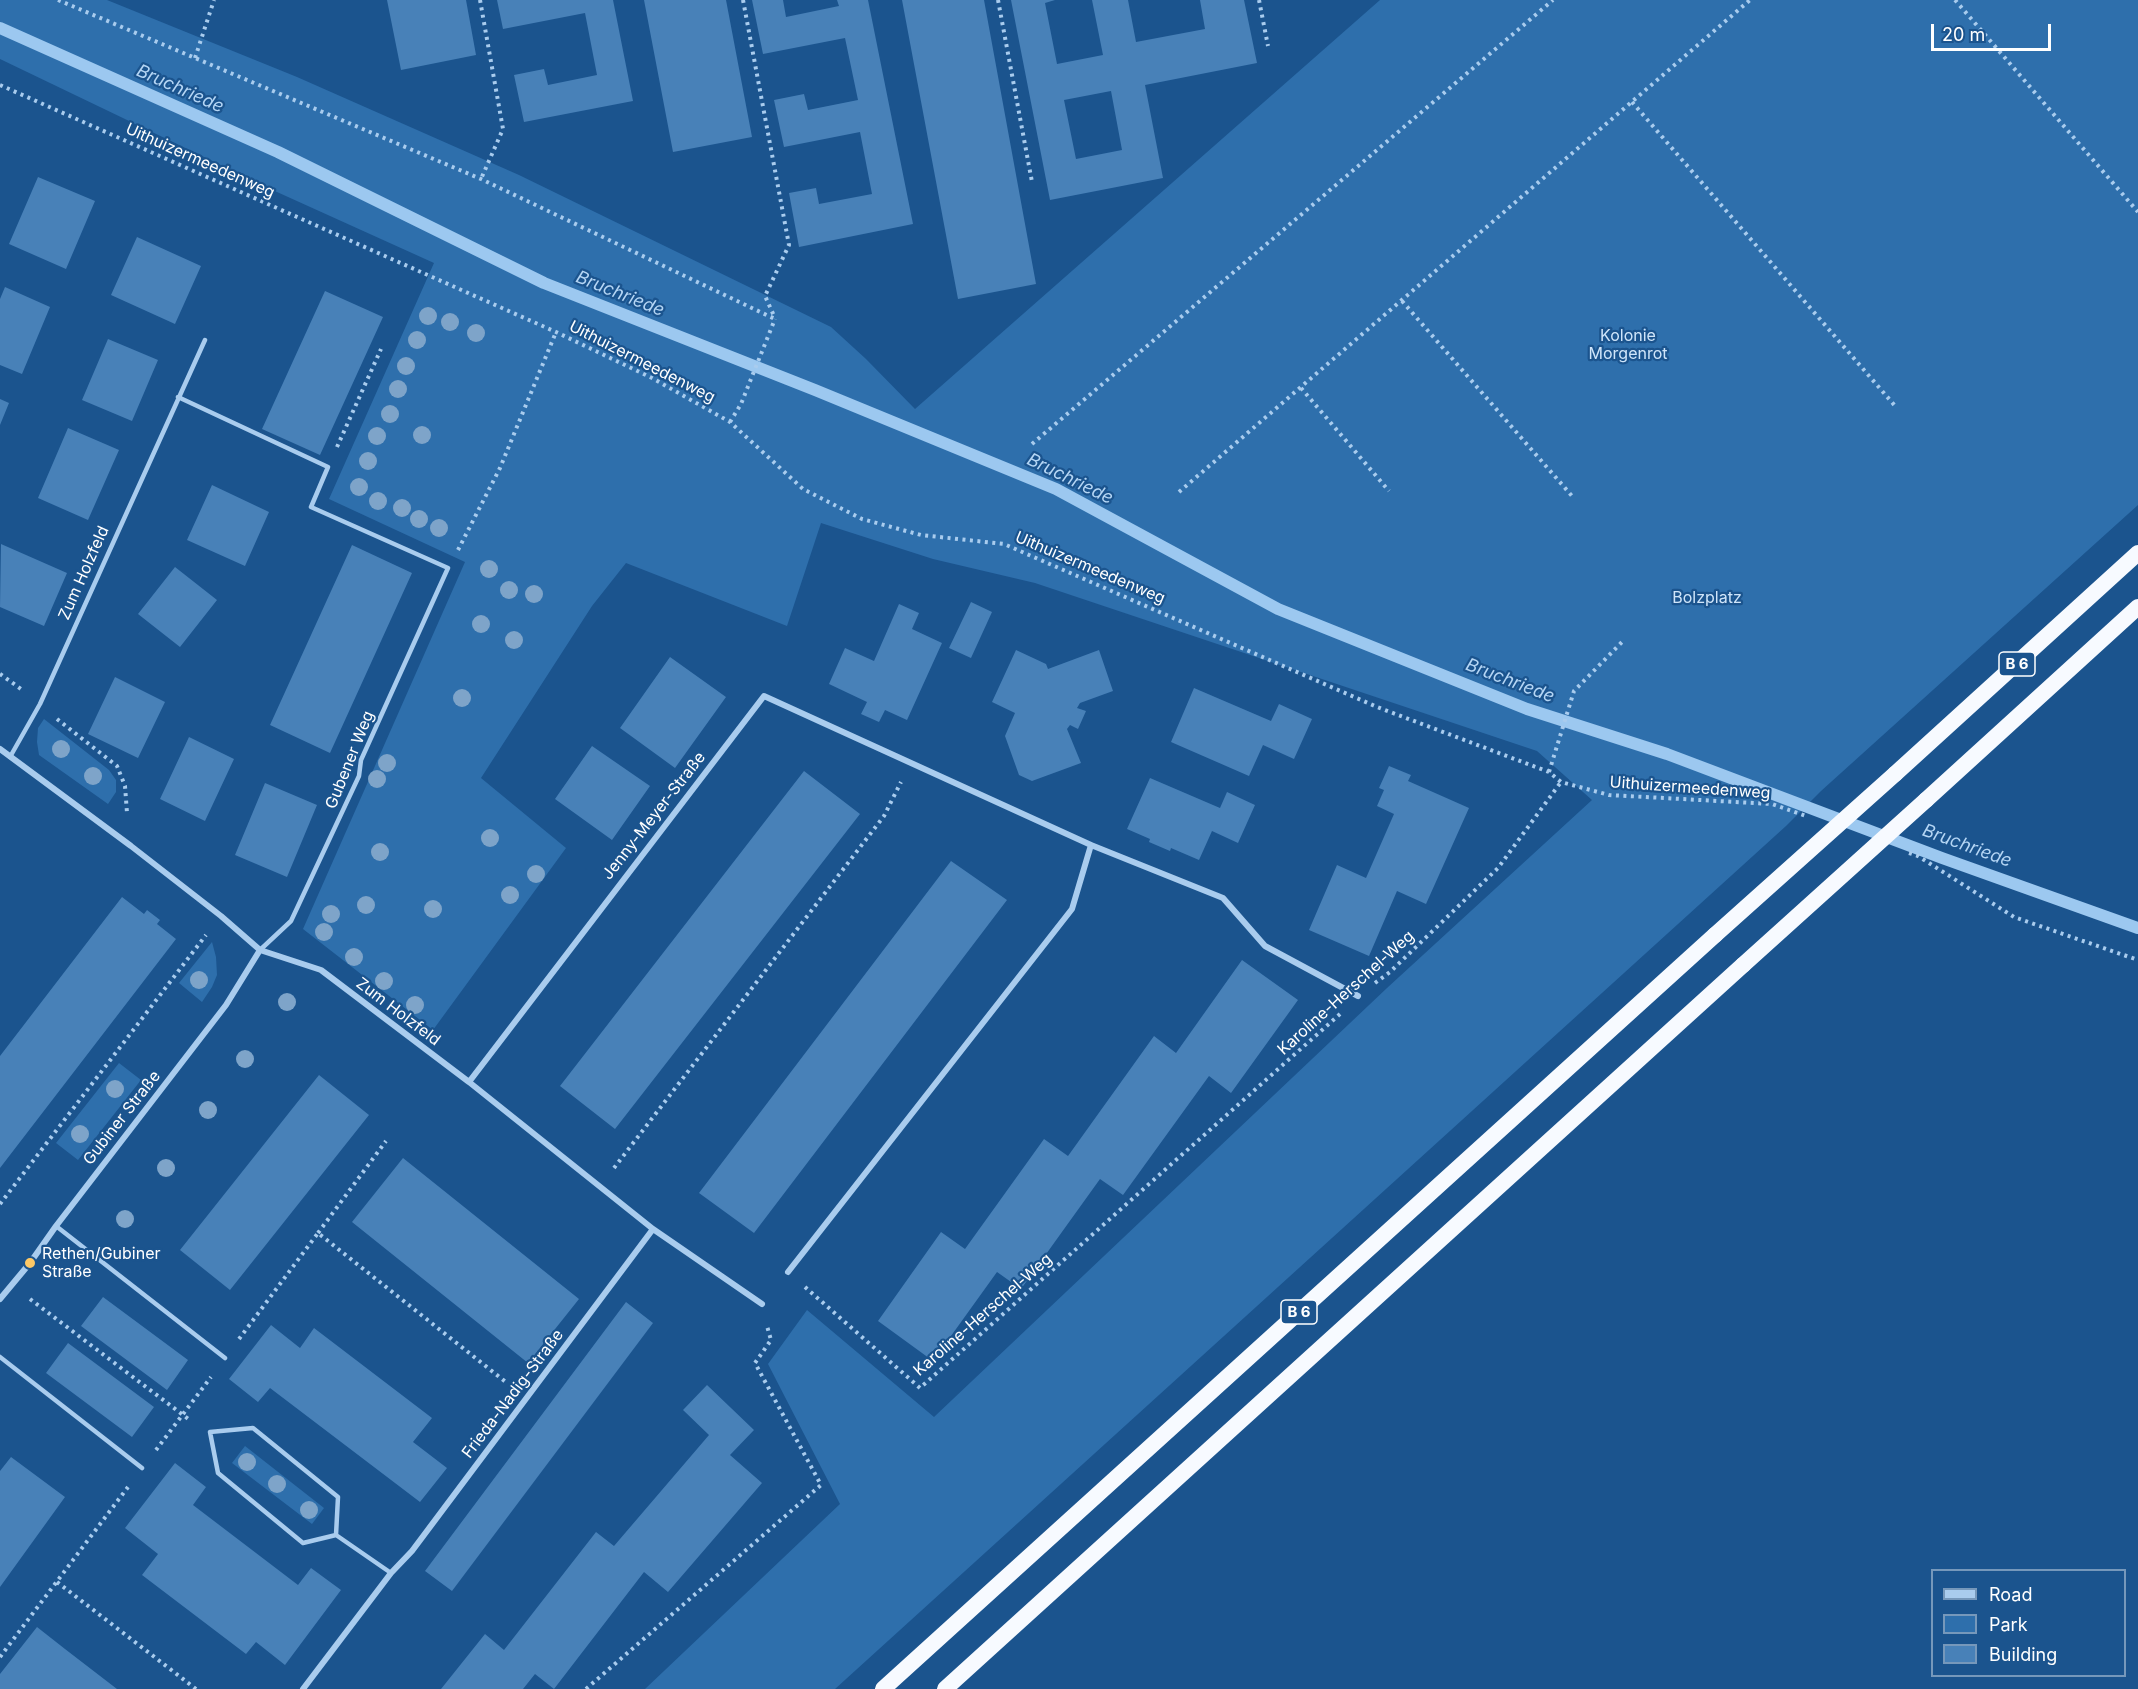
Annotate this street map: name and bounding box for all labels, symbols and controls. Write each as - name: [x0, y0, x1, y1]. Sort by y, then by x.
- scale bar: [1934, 12, 2054, 50]
- text: 20 m: [1942, 24, 1985, 45]
- water label: Bruchriede: [133, 60, 227, 118]
- street label: Uithuizermeedenweg: [122, 119, 278, 203]
- water label: Bruchriede: [573, 267, 667, 321]
- street label: Uithuizermeedenweg: [566, 317, 718, 407]
- park label: Kolonie Morgenrot: [1589, 326, 1667, 364]
- water label: Bruchriede: [1023, 449, 1117, 509]
- street label: Zum Holzfeld: [55, 523, 113, 623]
- street label: Uithuizermeedenweg: [1012, 528, 1168, 608]
- park label: Bolzplatz: [1672, 588, 1742, 608]
- road number: B 6: [1999, 652, 2035, 676]
- water label: Bruchriede: [1463, 654, 1557, 708]
- street label: Gubener Weg: [322, 708, 378, 812]
- street label: Jenny-Meyer-Straße: [598, 748, 710, 884]
- street label: Uithuizermeedenweg: [1609, 773, 1771, 803]
- water label: Bruchriede: [1919, 820, 2015, 872]
- street label: Karoline-Herschel-Weg: [1274, 927, 1418, 1059]
- street label: Zum Holzfeld: [352, 974, 444, 1050]
- street label: Gubiner Straße: [79, 1067, 165, 1169]
- place label: Rethen/Gubiner Straße: [42, 1244, 161, 1282]
- street label: Karoline-Herschel-Weg: [910, 1250, 1056, 1380]
- marker: Rethen/Gubiner Straße: [23, 1256, 37, 1270]
- road number: B 6: [1281, 1300, 1317, 1324]
- street label: Frieda-Nadig-Straße: [458, 1326, 568, 1462]
- legend: [1931, 1569, 2126, 1677]
- text: Road: [1989, 1584, 2032, 1605]
- text: Park: [1989, 1614, 2028, 1635]
- text: Building: [1989, 1644, 2057, 1665]

